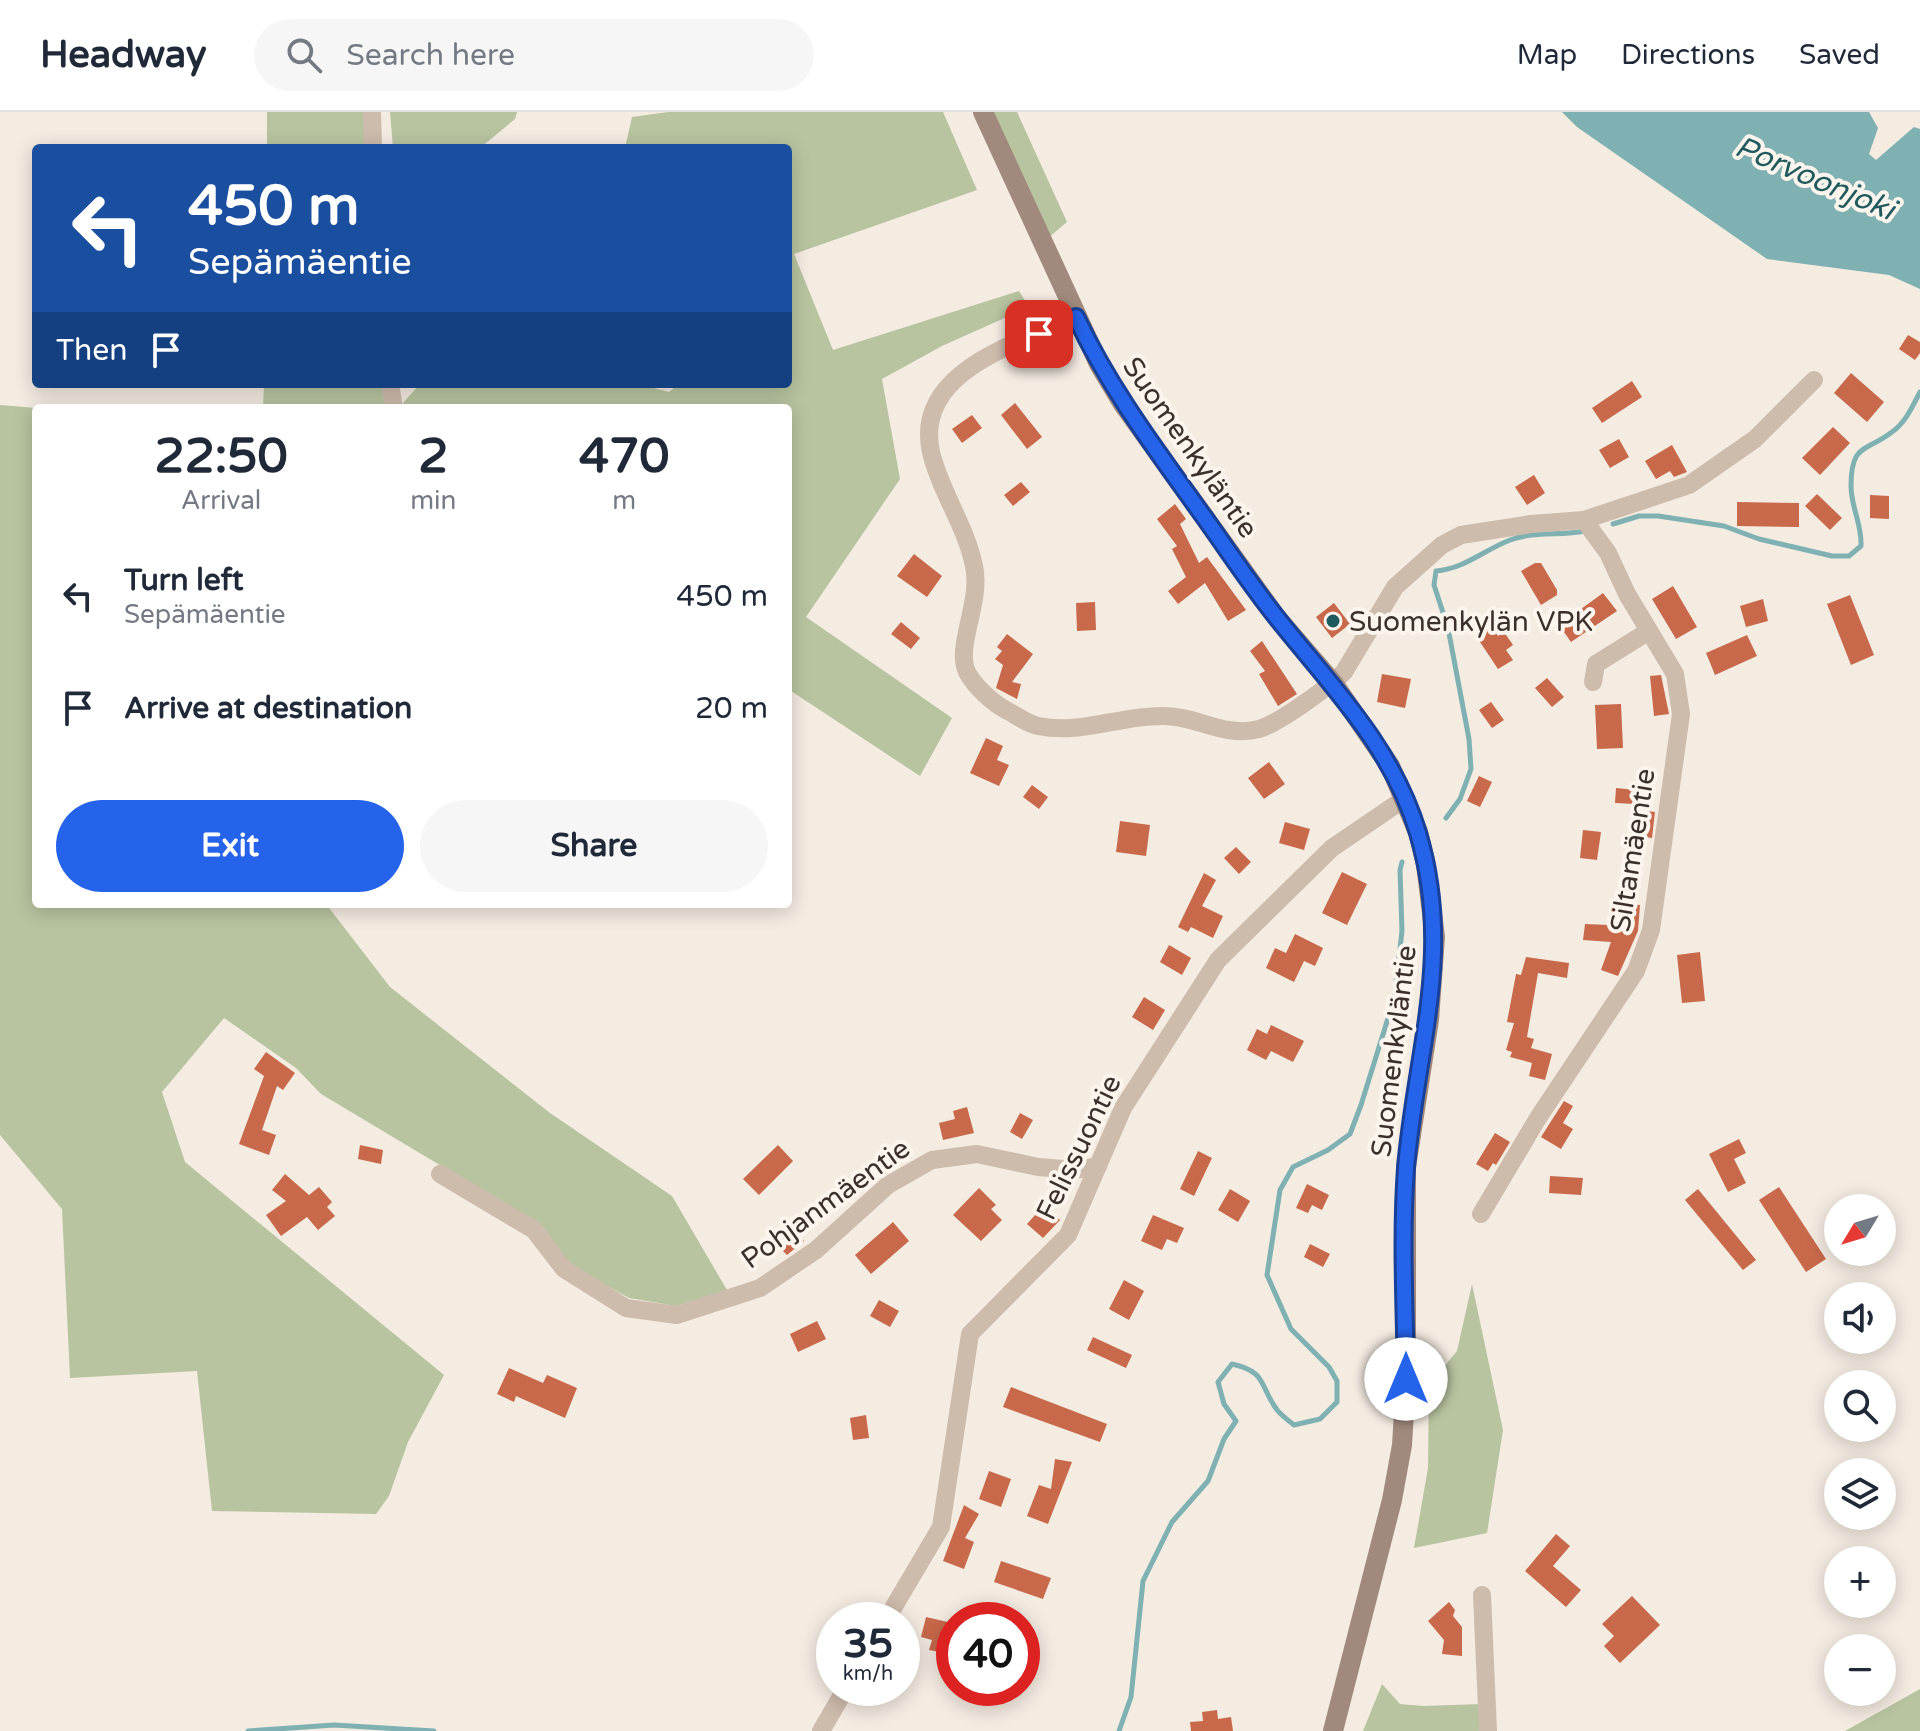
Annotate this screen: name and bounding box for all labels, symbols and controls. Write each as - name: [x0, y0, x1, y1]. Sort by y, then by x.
- search box: [254, 19, 814, 91]
- text: Headway: [40, 32, 206, 78]
- icon: search: [282, 33, 326, 77]
- text: Search here: [346, 37, 515, 74]
- text: Map: [1517, 38, 1577, 72]
- text: Directions: [1621, 38, 1755, 72]
- text: Saved: [1799, 38, 1880, 72]
- water label: Porvoonjoki: [1730, 128, 1903, 230]
- text: 450 m: [188, 173, 359, 240]
- icon: left: [56, 176, 160, 280]
- text: Sepämäentie: [188, 241, 412, 284]
- pin: [1005, 300, 1073, 368]
- icon: arrive: [1017, 312, 1061, 356]
- icon: arrive: [144, 328, 188, 372]
- text: Then: [56, 332, 128, 369]
- street label: Suomenkyläntie: [1115, 351, 1265, 545]
- text: 22:50: [155, 428, 288, 486]
- text: 2: [418, 428, 448, 486]
- text: 470: [579, 428, 669, 486]
- text: Arrival: [181, 485, 261, 516]
- text: min: [410, 485, 456, 516]
- text: m: [612, 485, 636, 516]
- text: Turn left: [124, 562, 243, 599]
- icon: left: [56, 574, 100, 618]
- text: 450 m: [676, 578, 768, 615]
- text: Sepämäentie: [124, 599, 286, 630]
- place label: Suomenkylän VPK: [1349, 605, 1593, 639]
- marker: Suomenkylän VPK: [1324, 612, 1342, 630]
- icon: arrive: [56, 686, 100, 730]
- text: Arrive at destination: [124, 690, 412, 727]
- text: 20 m: [695, 690, 768, 727]
- street label: Siltamäentie: [1603, 766, 1663, 934]
- button: Exit: [56, 800, 404, 892]
- button: Share: [420, 800, 768, 892]
- street label: Suomenkyläntie: [1364, 943, 1424, 1159]
- street label: Felissuontie: [1029, 1069, 1129, 1225]
- street label: Pohjanmäentie: [735, 1131, 916, 1276]
- north arrow: [1824, 1194, 1896, 1266]
- map controls: [1824, 1194, 1896, 1706]
- button: sound: [1824, 1282, 1896, 1354]
- position arrow: [1364, 1337, 1448, 1421]
- button: search: [1824, 1370, 1896, 1442]
- button: layers: [1824, 1458, 1896, 1530]
- button: +: [1824, 1546, 1896, 1618]
- speed limit sign: 40: [936, 1602, 1040, 1706]
- text: 35: [843, 1620, 893, 1668]
- button: −: [1824, 1634, 1896, 1706]
- text: km/h: [843, 1662, 893, 1686]

